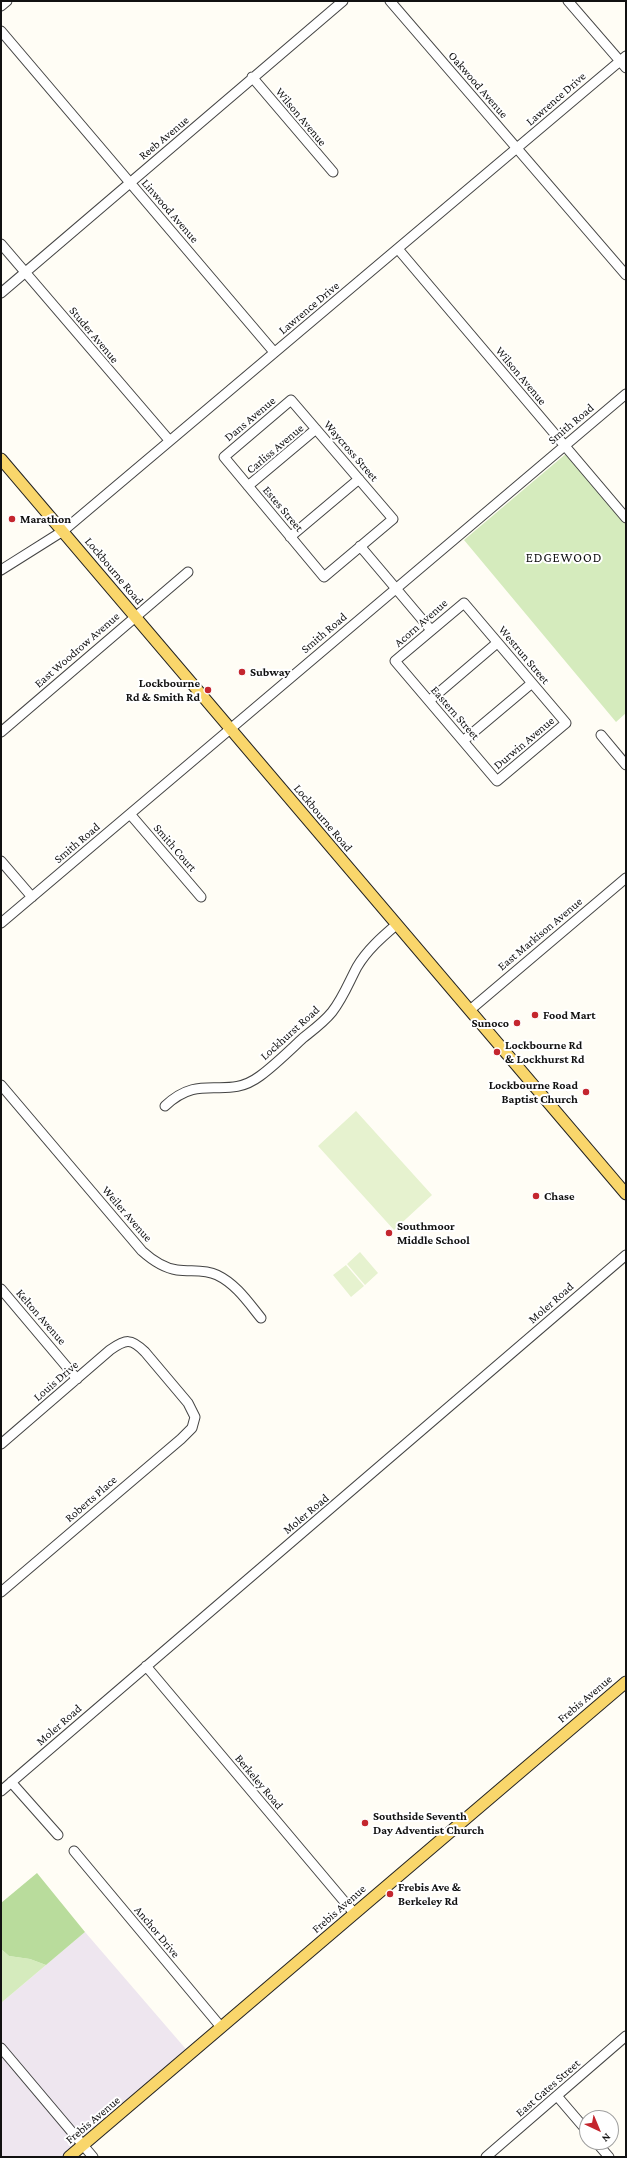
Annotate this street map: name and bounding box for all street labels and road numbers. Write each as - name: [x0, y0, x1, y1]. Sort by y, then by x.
- street label: Oakwood Avenue: [445, 49, 511, 121]
- street label: Lawrence Drive: [523, 69, 589, 129]
- street label: Wilson Avenue: [272, 85, 330, 149]
- street label: Reeb Avenue: [136, 113, 192, 163]
- street label: Linwood Avenue: [138, 176, 202, 246]
- street label: Lawrence Drive: [276, 279, 342, 337]
- street label: Studer Avenue: [66, 304, 122, 366]
- street label: Wilson Avenue: [492, 344, 550, 408]
- street label: Dans Avenue: [222, 393, 278, 445]
- street label: Smith Road: [545, 401, 597, 447]
- street label: Waycross Street: [321, 418, 381, 484]
- street label: Carliss Avenue: [244, 421, 306, 477]
- street label: Estes Street: [260, 483, 306, 535]
- street label: Lockbourne Road: [82, 534, 146, 608]
- street label: Acorn Avenue: [391, 596, 451, 650]
- street label: East Woodrow Avenue: [31, 609, 123, 691]
- street label: Smith Road: [298, 610, 350, 656]
- street label: Westrun Street: [495, 623, 553, 687]
- street label: Eastern Street: [428, 683, 482, 743]
- street label: Durwin Avenue: [491, 713, 557, 773]
- street label: Lockbourne Road: [291, 781, 355, 855]
- street label: Smith Road: [51, 820, 103, 866]
- street label: Smith Court: [150, 821, 200, 875]
- street label: East Markison Avenue: [495, 894, 585, 974]
- street label: Lockhurst Road: [257, 1003, 323, 1063]
- street label: Weiler Avenue: [99, 1183, 155, 1245]
- street label: Moler Road: [525, 1279, 577, 1327]
- street label: Kelton Avenue: [13, 1286, 69, 1348]
- street label: Louis Drive: [31, 1358, 81, 1404]
- street label: Roberts Place: [62, 1473, 120, 1525]
- street label: Moler Road: [280, 1491, 332, 1537]
- street label: Frebis Avenue: [555, 1672, 615, 1726]
- street label: Moler Road: [33, 1701, 85, 1749]
- street label: Berkeley Road: [232, 1752, 286, 1812]
- street label: Frebis Avenue: [309, 1882, 369, 1936]
- street label: Anchor Drive: [131, 1903, 183, 1961]
- street label: East Gates Street: [513, 2056, 583, 2120]
- street label: Frebis Avenue: [63, 2093, 123, 2147]

